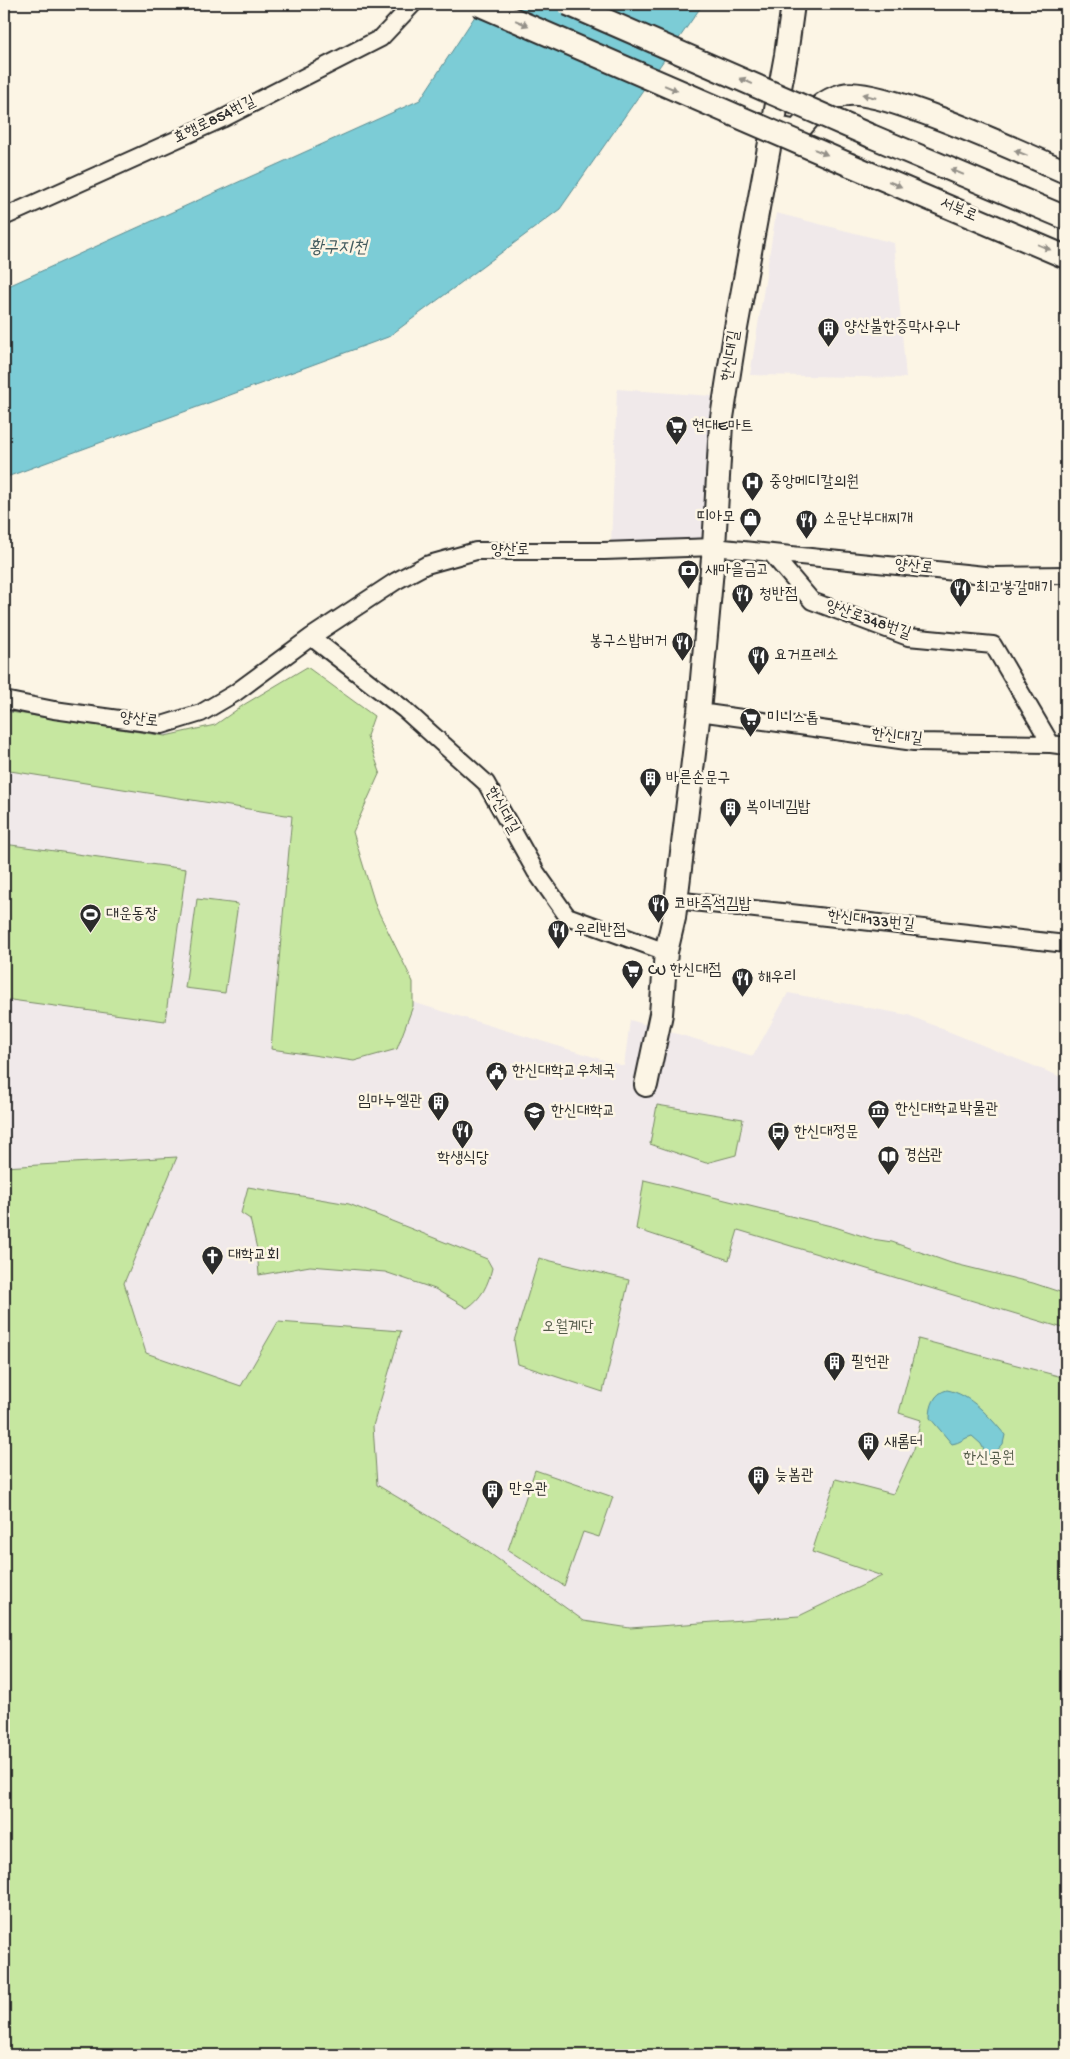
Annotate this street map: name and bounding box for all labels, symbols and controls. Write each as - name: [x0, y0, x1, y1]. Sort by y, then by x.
- one-way arrow: [515, 20, 529, 28]
- one-way arrow: [739, 77, 753, 85]
- one-way arrow: [664, 84, 678, 92]
- one-way arrow: [862, 92, 877, 100]
- street label: 효행로854번길: [171, 93, 259, 149]
- one-way arrow: [814, 149, 828, 157]
- one-way arrow: [1013, 149, 1028, 157]
- one-way arrow: [950, 167, 964, 175]
- one-way arrow: [888, 180, 902, 188]
- street label: 서부로: [937, 195, 979, 227]
- water label: 황구지천: [309, 238, 368, 259]
- one-way arrow: [1037, 244, 1051, 252]
- building icon: 양산불한증막사우나: [816, 316, 840, 347]
- place label: 양산불한증막사우나: [844, 318, 960, 338]
- street label: 한신대길: [719, 329, 745, 383]
- supermarket icon: 현대E마트: [664, 415, 688, 446]
- place label: 현대E마트: [692, 418, 753, 437]
- hospital icon: 중앙메디칼의원: [741, 471, 765, 502]
- place label: 중앙메디칼의원: [769, 474, 859, 493]
- shop icon: 띠아모: [739, 506, 763, 537]
- restaurant icon: 소문난부대찌개: [795, 508, 819, 539]
- place label: 띠아모: [696, 509, 735, 528]
- place label: 소문난부대찌개: [823, 511, 913, 530]
- street label: 양산로: [491, 542, 529, 561]
- street label: 양산로: [894, 557, 934, 579]
- bank icon: 새마을금고: [677, 559, 701, 590]
- place label: 새마을금고: [705, 562, 769, 581]
- restaurant icon: 최고봉갈매기: [948, 577, 972, 608]
- place label: 최고봉갈매기: [976, 579, 1053, 599]
- restaurant icon: 청반점: [731, 583, 755, 614]
- place label: 청반점: [759, 586, 798, 605]
- street label: 양산로348번길: [823, 598, 913, 645]
- restaurant icon: 봉구스밥버거: [671, 630, 695, 661]
- place label: 봉구스밥버거: [590, 633, 667, 652]
- restaurant icon: 요거프레소: [746, 644, 770, 675]
- place label: 요거프레소: [774, 647, 838, 666]
- supermarket icon: 미니스톱: [739, 707, 763, 738]
- street label: 양산로: [119, 710, 159, 732]
- place label: 미니스톱: [767, 710, 819, 729]
- street label: 한신대길: [870, 726, 924, 750]
- building icon: 바른손문구: [638, 767, 662, 798]
- place label: 바른손문구: [666, 769, 730, 789]
- street label: 한신대길: [480, 784, 522, 838]
- building icon: 복이네김밥: [718, 796, 742, 827]
- place label: 복이네김밥: [746, 799, 811, 818]
- restaurant icon: 코바즉석김밥: [646, 893, 670, 924]
- place label: 코바즉석김밥: [674, 896, 751, 915]
- sports icon: 대운동장: [78, 903, 102, 934]
- place label: 대운동장: [106, 906, 158, 925]
- street label: 한신대133번길: [827, 908, 916, 936]
- restaurant icon: 우리반점: [546, 919, 570, 950]
- place label: 우리반점: [574, 922, 626, 941]
- supermarket icon: CU 한신대점: [620, 959, 644, 990]
- place label: CU 한신대점: [648, 962, 721, 981]
- restaurant icon: 해우리: [730, 966, 754, 997]
- place label: 해우리: [758, 969, 797, 988]
- public building icon: 한신대학교우체국: [484, 1060, 508, 1091]
- place label: 한신대학교우체국: [512, 1063, 615, 1082]
- building icon: 임마누엘관: [426, 1090, 450, 1121]
- place label: 임마누엘관: [358, 1093, 422, 1112]
- museum icon: 한신대학교박물관: [867, 1098, 891, 1129]
- school or university icon: 한신대학교: [523, 1100, 547, 1131]
- place label: 한신대학교박물관: [895, 1101, 998, 1120]
- place label: 한신대학교: [551, 1103, 615, 1122]
- restaurant icon: 학생식당: [451, 1118, 475, 1149]
- bus stop icon: 한신대정문: [766, 1121, 790, 1152]
- place label: 한신대정문: [794, 1124, 858, 1143]
- library icon: 경삼관: [876, 1144, 900, 1175]
- place label: 경삼관: [904, 1147, 943, 1166]
- place label: 학생식당: [437, 1150, 489, 1169]
- church icon: 대학교회: [200, 1244, 224, 1275]
- place label: 대학교회: [228, 1247, 280, 1266]
- park label: 오월계단: [542, 1318, 594, 1338]
- building icon: 필헌관: [823, 1351, 847, 1382]
- place label: 필헌관: [851, 1354, 890, 1373]
- building icon: 새롬터: [856, 1431, 880, 1462]
- place label: 새롬터: [884, 1433, 923, 1453]
- park label: 한신공원: [963, 1450, 1015, 1469]
- building icon: 늦봄관: [747, 1464, 771, 1495]
- place label: 늦봄관: [775, 1467, 814, 1486]
- building icon: 만우관: [481, 1478, 505, 1509]
- place label: 만우관: [509, 1481, 548, 1500]

